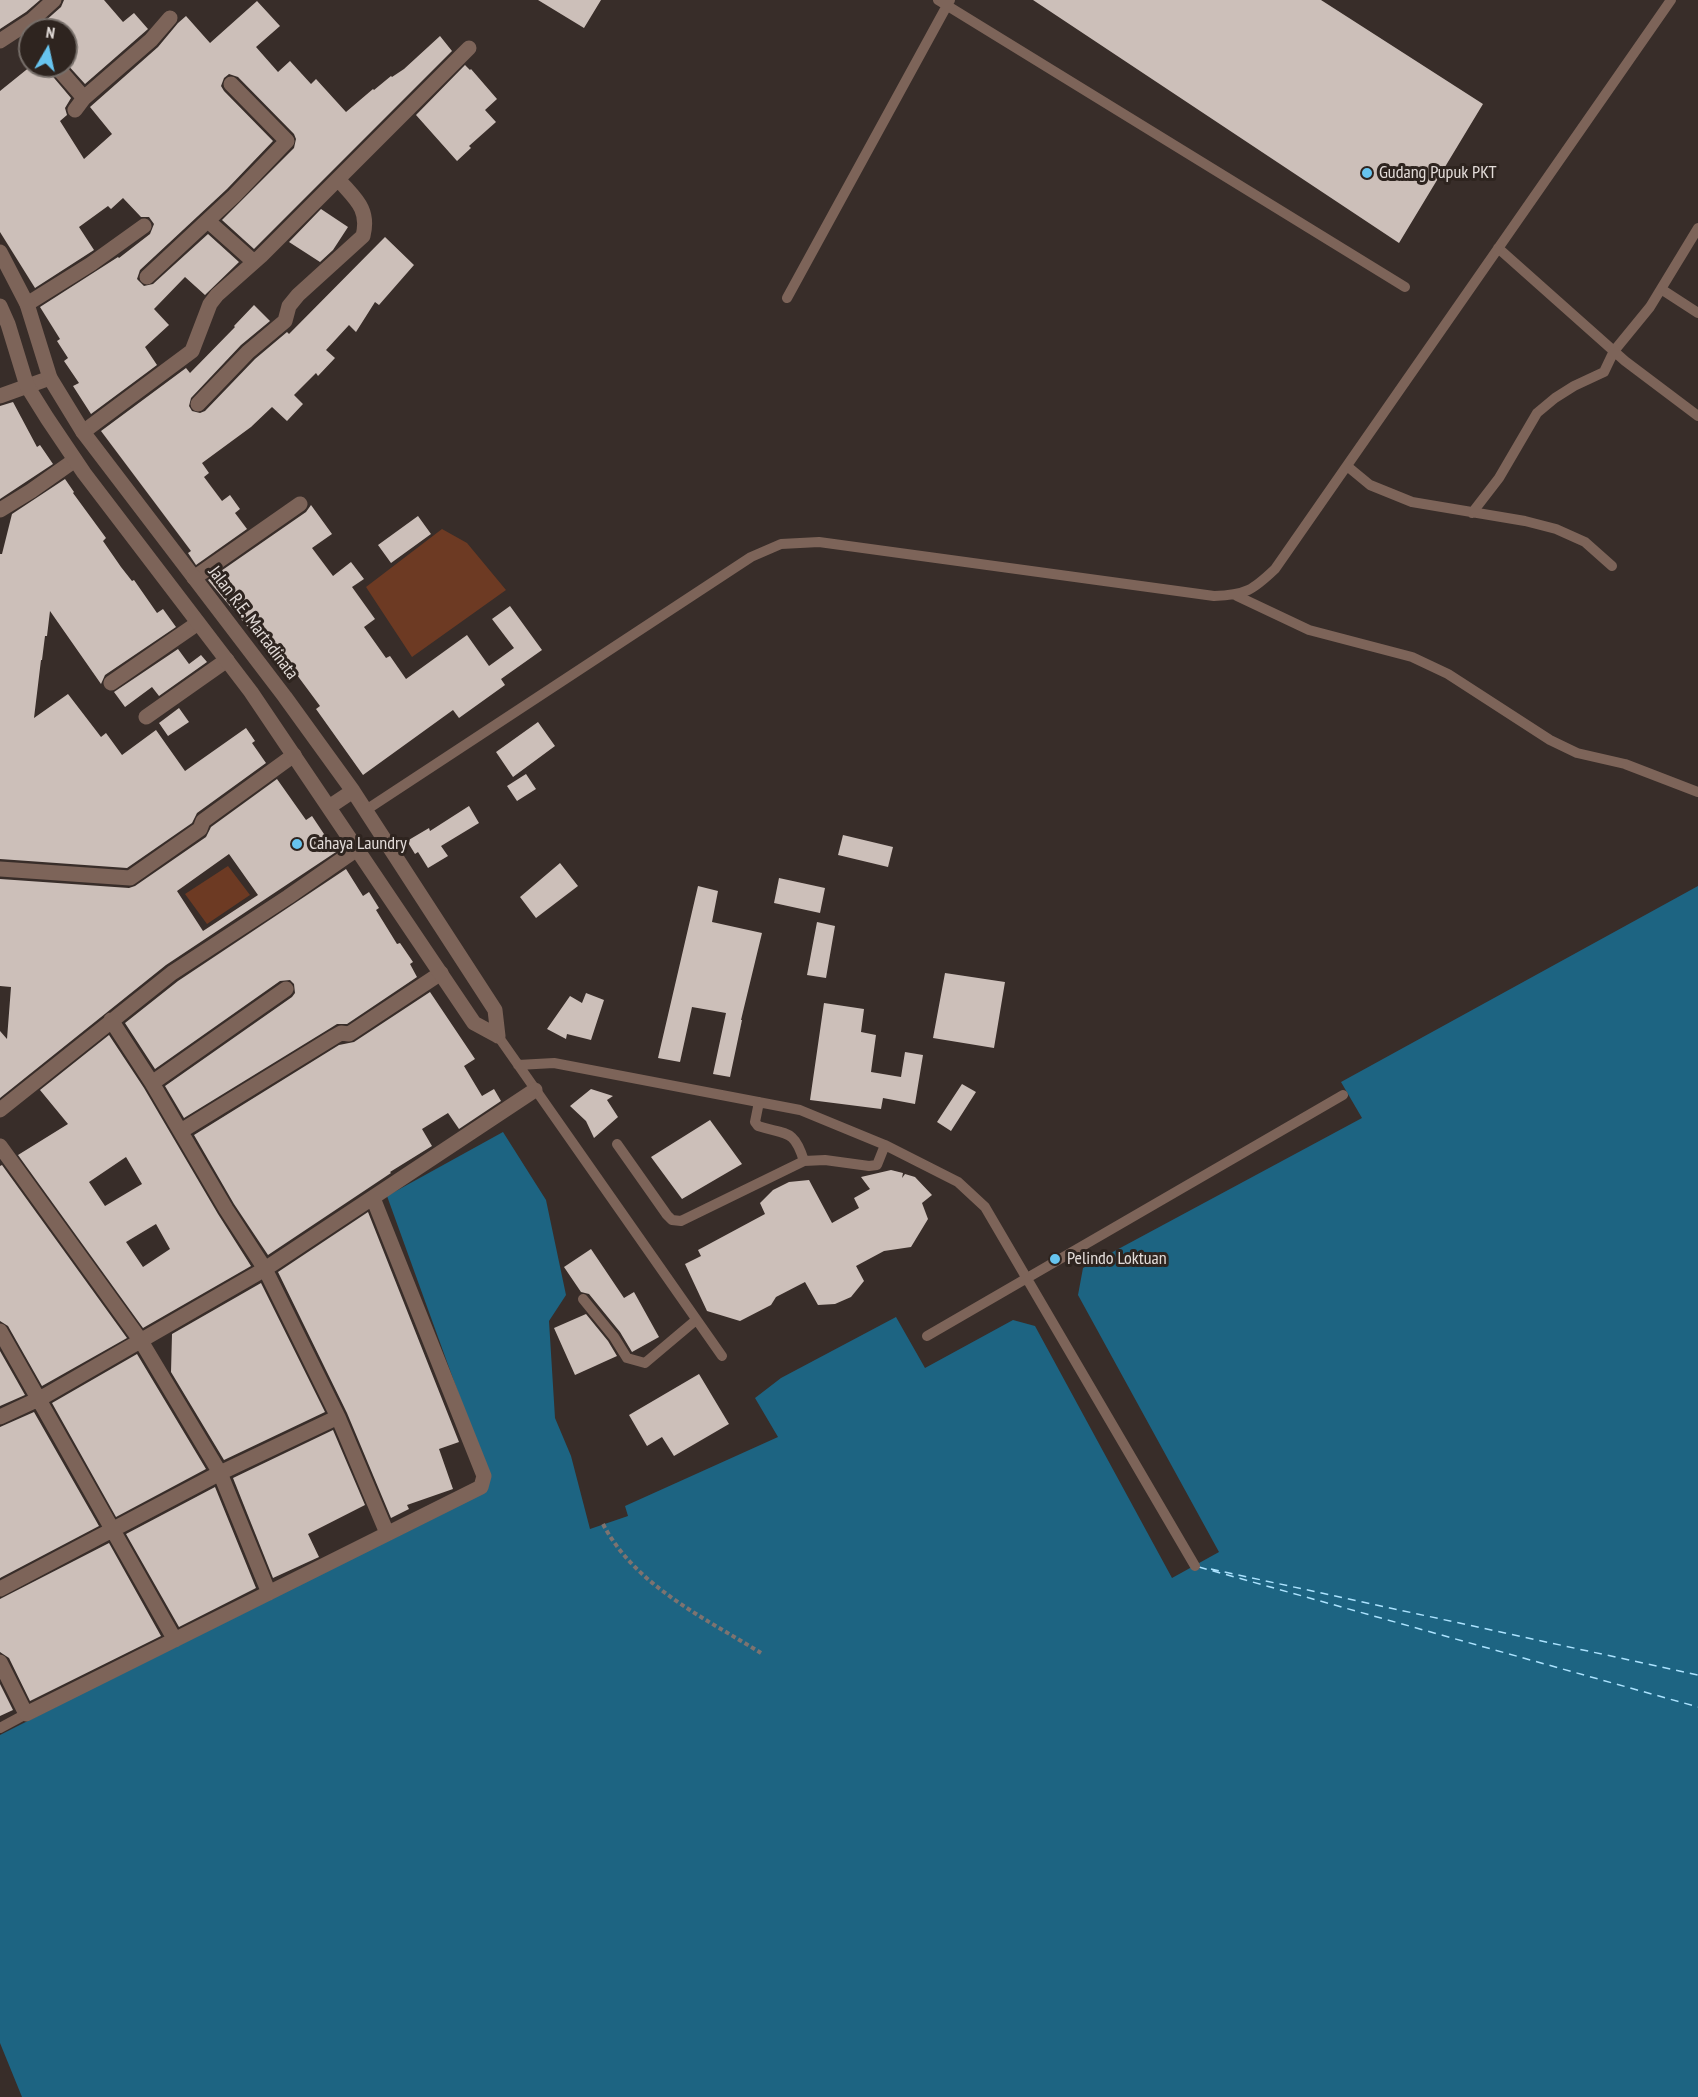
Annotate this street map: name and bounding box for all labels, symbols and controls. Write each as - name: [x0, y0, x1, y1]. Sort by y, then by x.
- north arrow: [18, 18, 78, 78]
- text: N: [45, 22, 56, 43]
- place label: Gudang Pupuk PKT: [1379, 162, 1497, 184]
- marker: Gudang Pupuk PKT: [1360, 166, 1374, 180]
- street label: Jalan R.E. Martadinata: [203, 562, 303, 684]
- place label: Cahaya Laundry: [309, 833, 407, 855]
- marker: Cahaya Laundry: [290, 837, 304, 851]
- place label: Pelindo Loktuan: [1067, 1248, 1167, 1270]
- marker: Pelindo Loktuan: [1048, 1252, 1062, 1266]

